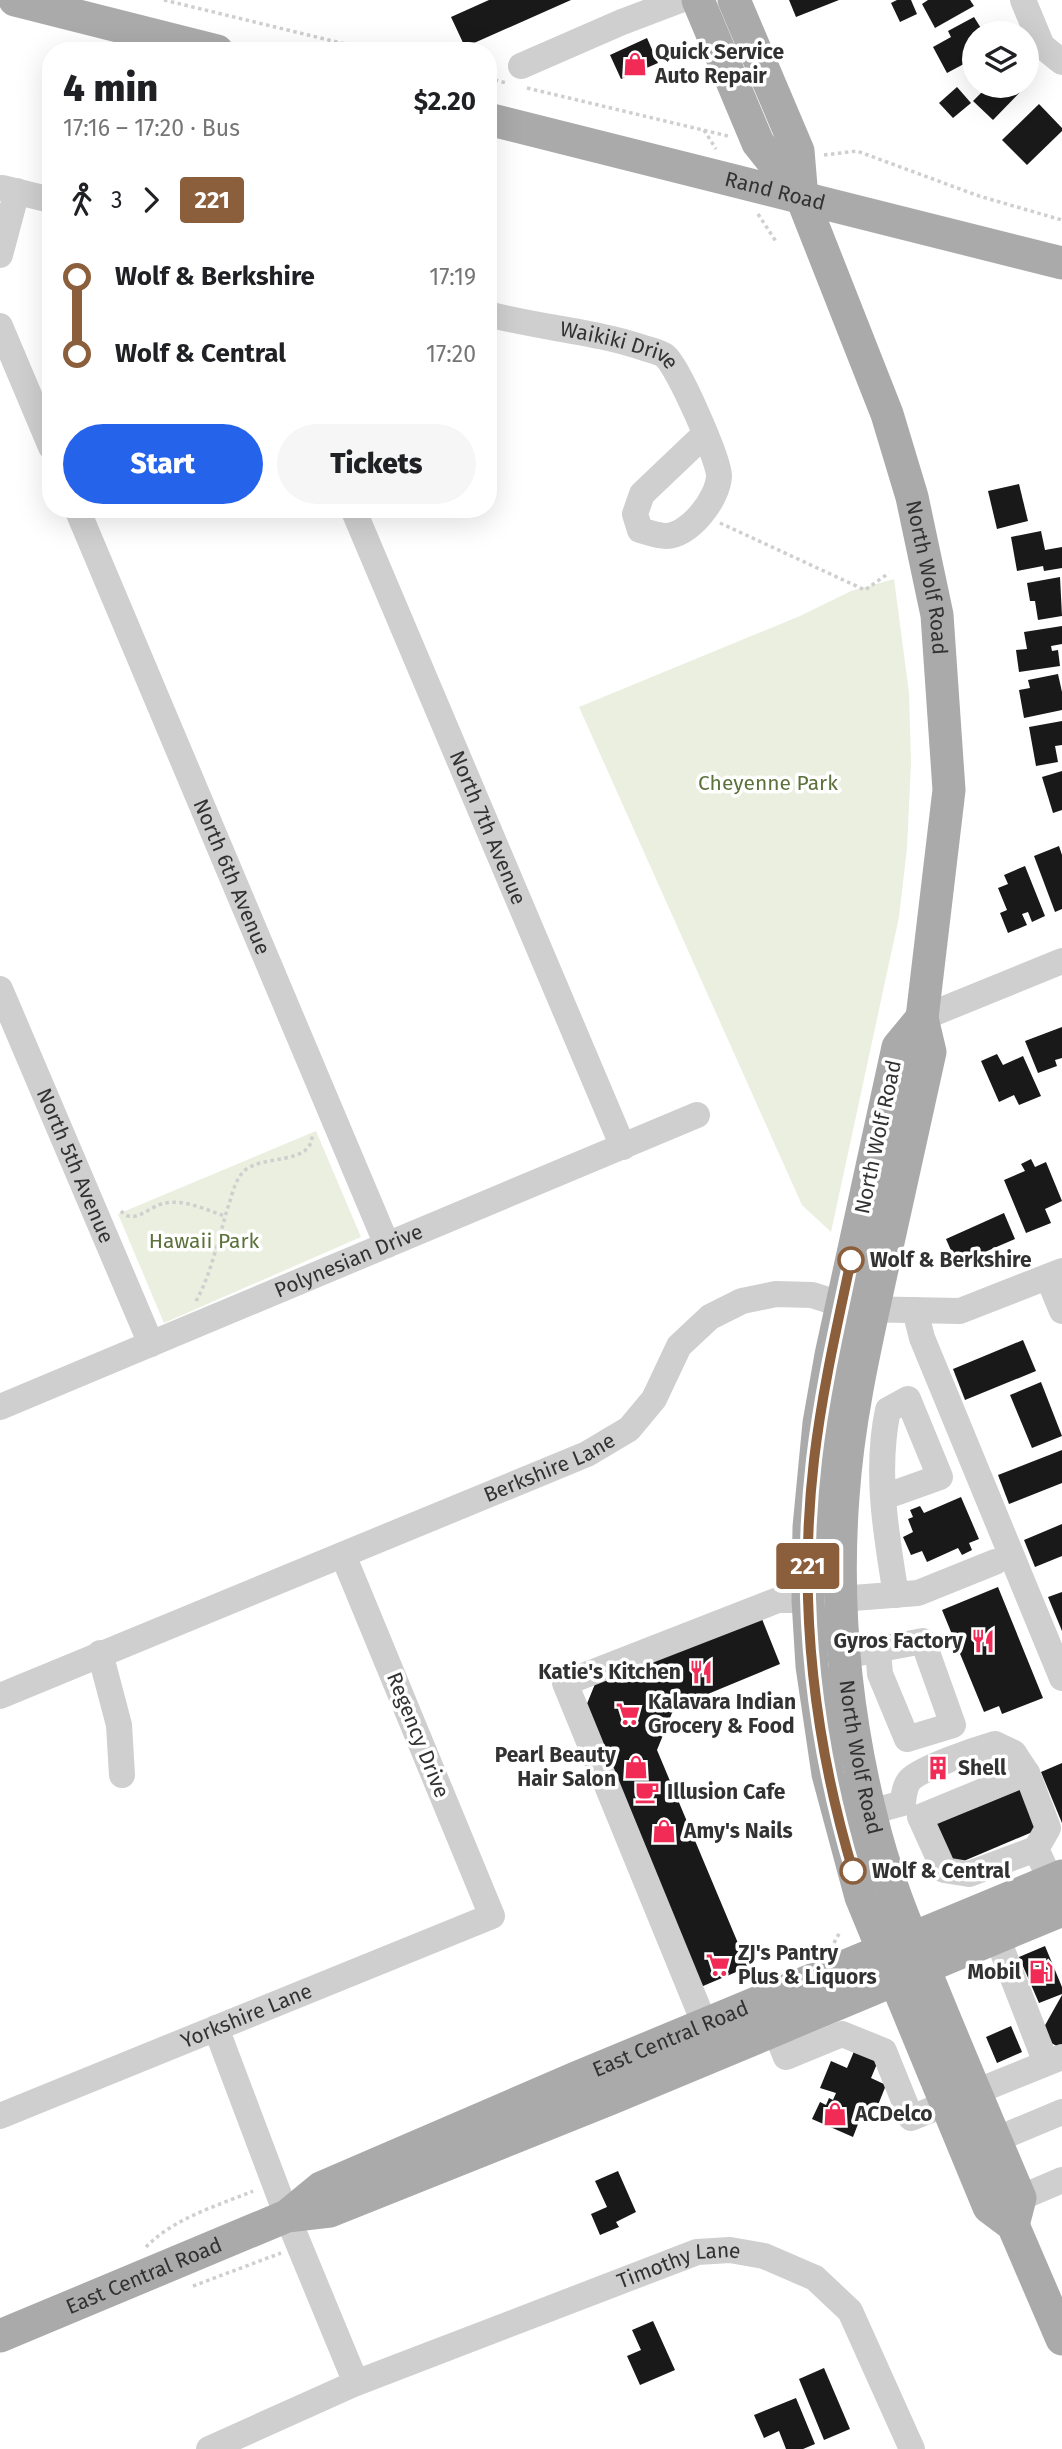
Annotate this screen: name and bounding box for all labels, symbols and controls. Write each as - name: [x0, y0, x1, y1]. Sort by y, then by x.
- map controls: [962, 21, 1039, 98]
- button: layers: [962, 21, 1039, 98]
- place label: Quick Service Auto Repair: [654, 39, 784, 89]
- shop icon: Quick Service Auto Repair: [621, 50, 649, 78]
- text: 4 min: [63, 65, 158, 111]
- text: $2.20: [414, 86, 476, 117]
- text: 17:16 – 17:20 · Bus: [63, 114, 240, 142]
- street label: Rand Road: [722, 166, 828, 216]
- icon: walk: [63, 181, 101, 219]
- icon: forward: [132, 181, 170, 219]
- text: 3: [111, 186, 122, 214]
- text: 221: [194, 186, 230, 214]
- text: Wolf & Berkshire: [115, 261, 315, 292]
- text: 17:19: [429, 263, 476, 291]
- street label: Waikiki Drive: [558, 316, 684, 374]
- text: Wolf & Central: [115, 338, 286, 369]
- text: 17:20: [426, 340, 476, 368]
- button: Start: [63, 424, 263, 504]
- button: Tickets: [277, 424, 476, 504]
- street label: North Wolf Road: [900, 498, 953, 656]
- street label: North 7th Avenue: [444, 747, 532, 909]
- park label: Cheyenne Park: [698, 770, 838, 796]
- street label: North 6th Avenue: [188, 795, 276, 959]
- street label: North Wolf Road: [849, 1058, 907, 1216]
- street label: North 5th Avenue: [31, 1084, 120, 1247]
- street label: Polynesian Drive: [271, 1218, 427, 1304]
- park label: Hawaii Park: [149, 1228, 260, 1254]
- marker: Wolf & Berkshire: [838, 1247, 864, 1273]
- place label: Wolf & Berkshire: [870, 1247, 1032, 1273]
- street label: Berkshire Lane: [480, 1427, 620, 1508]
- line badge: 221: [768, 1543, 848, 1589]
- text: 221: [790, 1552, 826, 1580]
- restaurant icon: Gyros Factory: [969, 1627, 997, 1655]
- place label: Gyros Factory: [834, 1628, 963, 1654]
- restaurant icon: Katie's Kitchen: [687, 1658, 715, 1686]
- place label: Katie's Kitchen: [538, 1659, 681, 1685]
- street label: Regency Drive: [381, 1668, 455, 1802]
- street label: North Wolf Road: [834, 1678, 888, 1837]
- place label: Kalavara Indian Grocery & Food: [648, 1689, 796, 1739]
- supermarket icon: Kalavara Indian Grocery & Food: [614, 1700, 642, 1728]
- place label: Pearl Beauty Hair Salon: [495, 1742, 616, 1792]
- shop icon: Pearl Beauty Hair Salon: [622, 1753, 650, 1781]
- building icon: Shell: [924, 1754, 952, 1782]
- place label: Shell: [958, 1755, 1007, 1781]
- cafe icon: Illusion Cafe: [633, 1778, 661, 1806]
- place label: Illusion Cafe: [667, 1779, 786, 1805]
- shop icon: Amy's Nails: [650, 1817, 678, 1845]
- place label: Amy's Nails: [683, 1818, 793, 1844]
- marker: Wolf & Central: [840, 1858, 866, 1884]
- place label: Wolf & Central: [872, 1858, 1011, 1884]
- place label: ZJ's Pantry Plus & Liquors: [738, 1940, 877, 1990]
- supermarket icon: ZJ's Pantry Plus & Liquors: [704, 1951, 732, 1979]
- fuel station icon: Mobil: [1027, 1958, 1055, 1986]
- place label: Mobil: [968, 1959, 1022, 1985]
- street label: Yorkshire Lane: [177, 1978, 316, 2054]
- street label: East Central Road: [588, 1995, 752, 2083]
- shop icon: ACDelco: [821, 2100, 849, 2128]
- place label: ACDelco: [854, 2101, 933, 2127]
- street label: East Central Road: [62, 2232, 226, 2320]
- street label: Timothy Lane: [613, 2237, 743, 2294]

